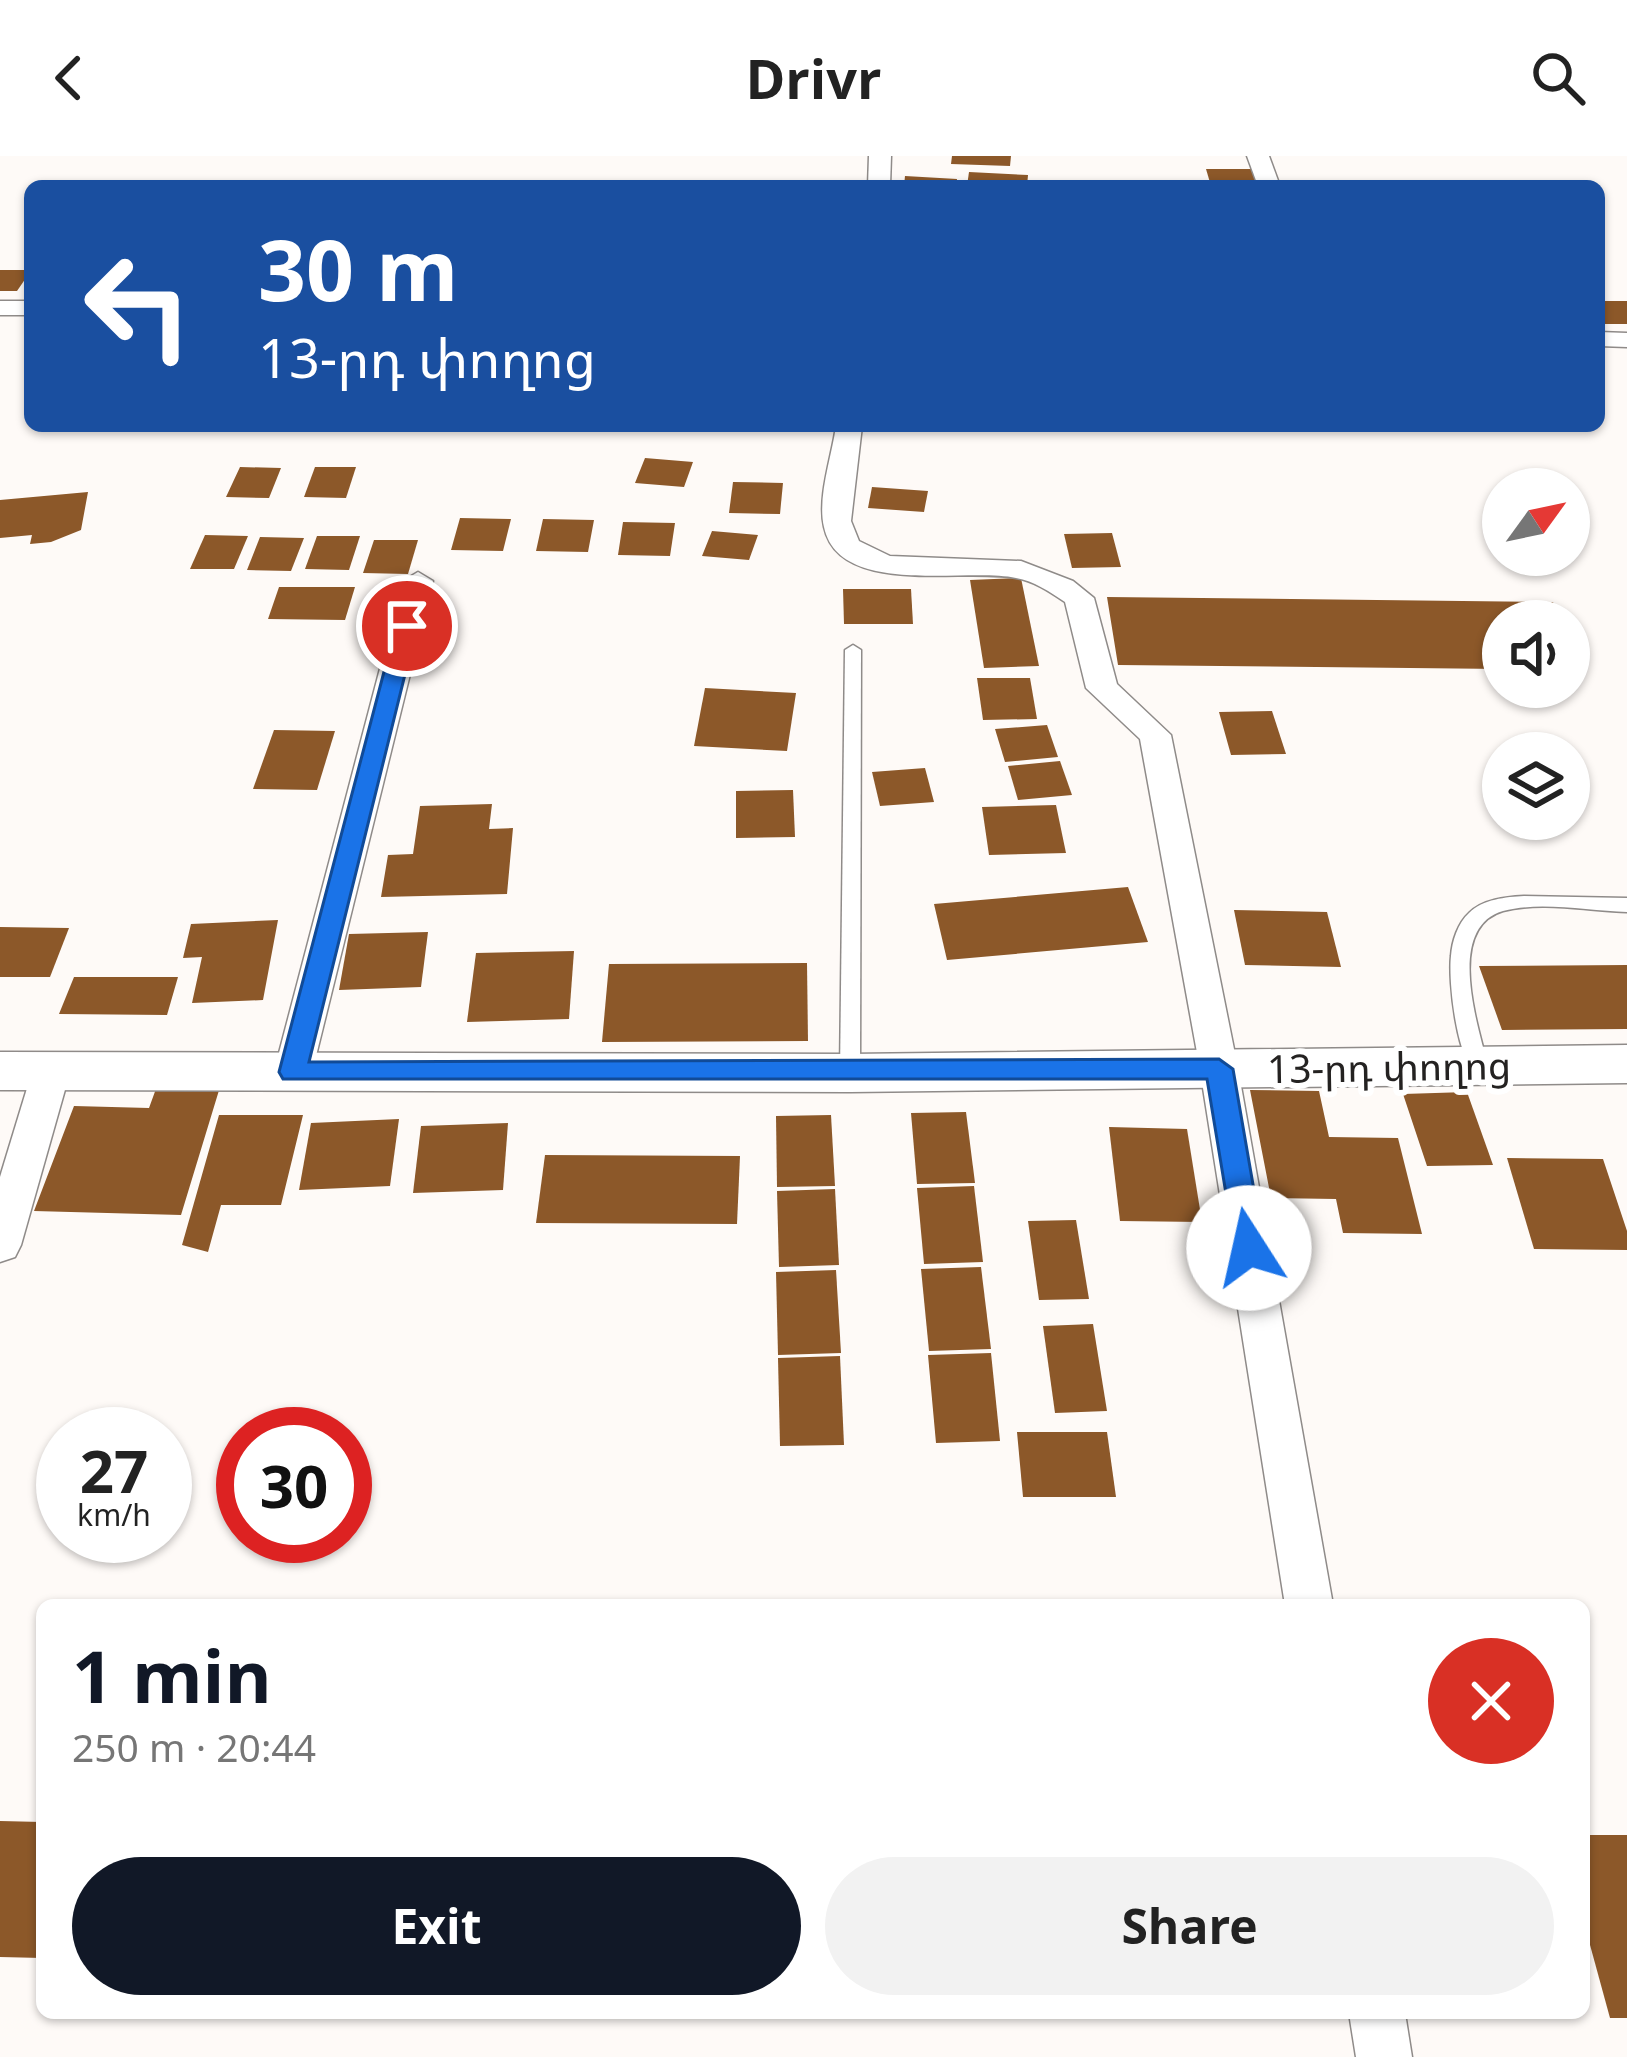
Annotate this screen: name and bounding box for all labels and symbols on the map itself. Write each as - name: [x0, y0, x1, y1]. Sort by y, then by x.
- north arrow: [1482, 468, 1590, 576]
- pin: [356, 575, 458, 677]
- street label: 13-րդ փողոց: [1266, 1037, 1512, 1094]
- position arrow: [1186, 1185, 1312, 1311]
- speed limit sign: 30: [216, 1407, 372, 1563]

